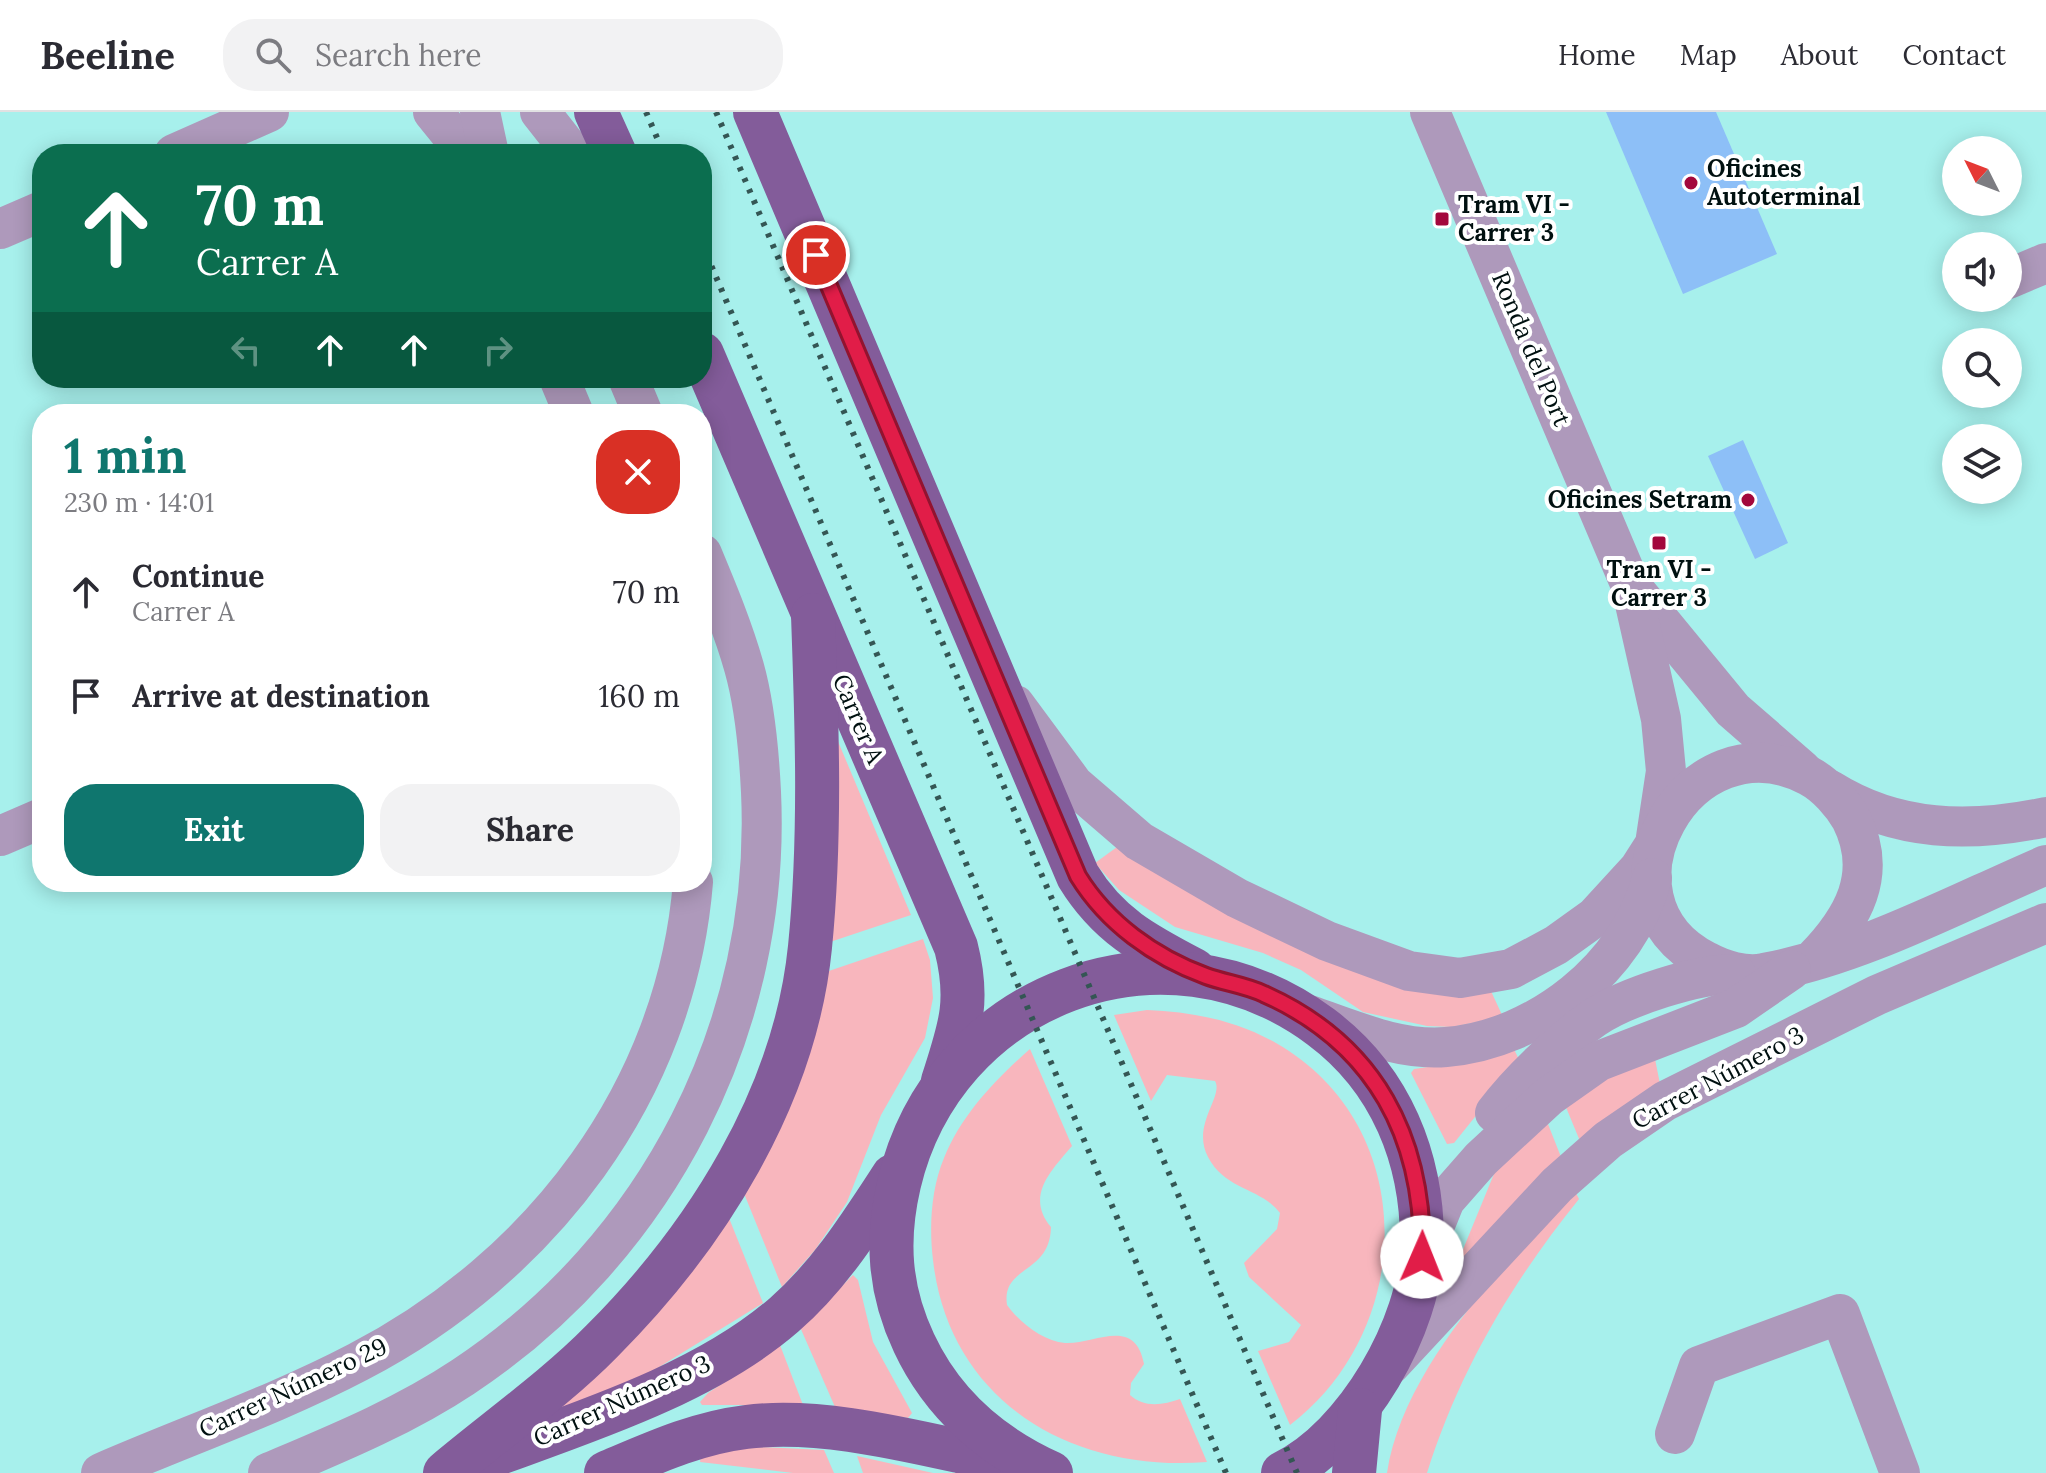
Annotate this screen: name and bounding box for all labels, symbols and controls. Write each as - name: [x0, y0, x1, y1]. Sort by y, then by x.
- search box: [223, 19, 783, 91]
- text: Beeline: [40, 31, 175, 79]
- icon: search: [251, 33, 295, 77]
- text: Search here: [315, 36, 482, 74]
- text: Home: [1558, 37, 1636, 73]
- text: Map: [1680, 37, 1737, 73]
- text: About: [1781, 37, 1858, 73]
- text: Contact: [1902, 37, 2006, 73]
- north arrow: [1942, 136, 2022, 216]
- map controls: [1942, 136, 2022, 504]
- place label: Oficines Autoterminal: [1707, 153, 1860, 212]
- text: 70 m: [196, 169, 324, 240]
- marker: Oficines Autoterminal: [1682, 174, 1700, 192]
- icon: ahead: [64, 176, 168, 280]
- place label: Tram VI - Carrer 3: [1458, 189, 1570, 248]
- marker: Tram VI - Carrer 3: [1433, 210, 1451, 228]
- pin: [782, 221, 850, 289]
- button: sound: [1942, 232, 2022, 312]
- icon: arrive: [794, 233, 838, 277]
- text: Carrer A: [196, 239, 338, 285]
- street label: Ronda del Port: [1485, 267, 1578, 431]
- icon: left: [224, 328, 268, 372]
- icon: ahead: [308, 328, 352, 372]
- icon: ahead: [392, 328, 436, 372]
- icon: right: [476, 328, 520, 372]
- button: search: [1942, 328, 2022, 408]
- button: layers: [1942, 424, 2022, 504]
- text: 1 min: [64, 425, 187, 486]
- button: close: [596, 430, 680, 514]
- place label: Oficines Setram: [1548, 484, 1732, 515]
- text: 230 m · 14:01: [64, 486, 214, 519]
- marker: Oficines Setram: [1739, 491, 1757, 509]
- marker: Tran VI - Carrer 3: [1650, 534, 1668, 552]
- place label: Tran VI - Carrer 3: [1607, 554, 1712, 613]
- text: Continue: [132, 557, 264, 595]
- icon: ahead: [64, 570, 108, 614]
- text: 70 m: [613, 573, 680, 611]
- text: Carrer A: [132, 595, 234, 628]
- street label: Carrer A: [826, 669, 892, 769]
- icon: arrive: [64, 674, 108, 718]
- text: Arrive at destination: [132, 677, 430, 715]
- text: 160 m: [598, 677, 680, 715]
- button: Exit: [64, 784, 364, 876]
- button: Share: [380, 784, 680, 876]
- street label: Carrer Número 3: [1626, 1019, 1809, 1136]
- position arrow: [1380, 1215, 1464, 1299]
- street label: Carrer Número 29: [194, 1330, 392, 1445]
- street label: Carrer Número 3: [528, 1348, 715, 1453]

